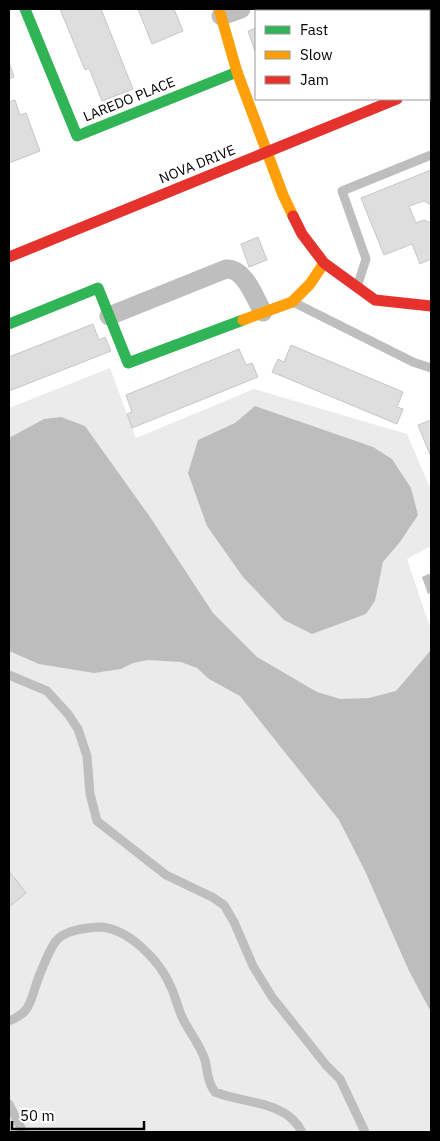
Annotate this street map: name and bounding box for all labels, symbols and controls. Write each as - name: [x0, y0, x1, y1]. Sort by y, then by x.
- legend: [255, 10, 430, 100]
- text: Fast: [300, 20, 328, 39]
- text: Slow: [300, 45, 333, 64]
- text: Jam: [300, 70, 329, 89]
- street label: LAREDO PLACE: [80, 72, 178, 126]
- street label: NOVA DRIVE: [156, 141, 238, 187]
- scale bar: [12, 1098, 145, 1130]
- text: 50 m: [20, 1106, 55, 1125]

